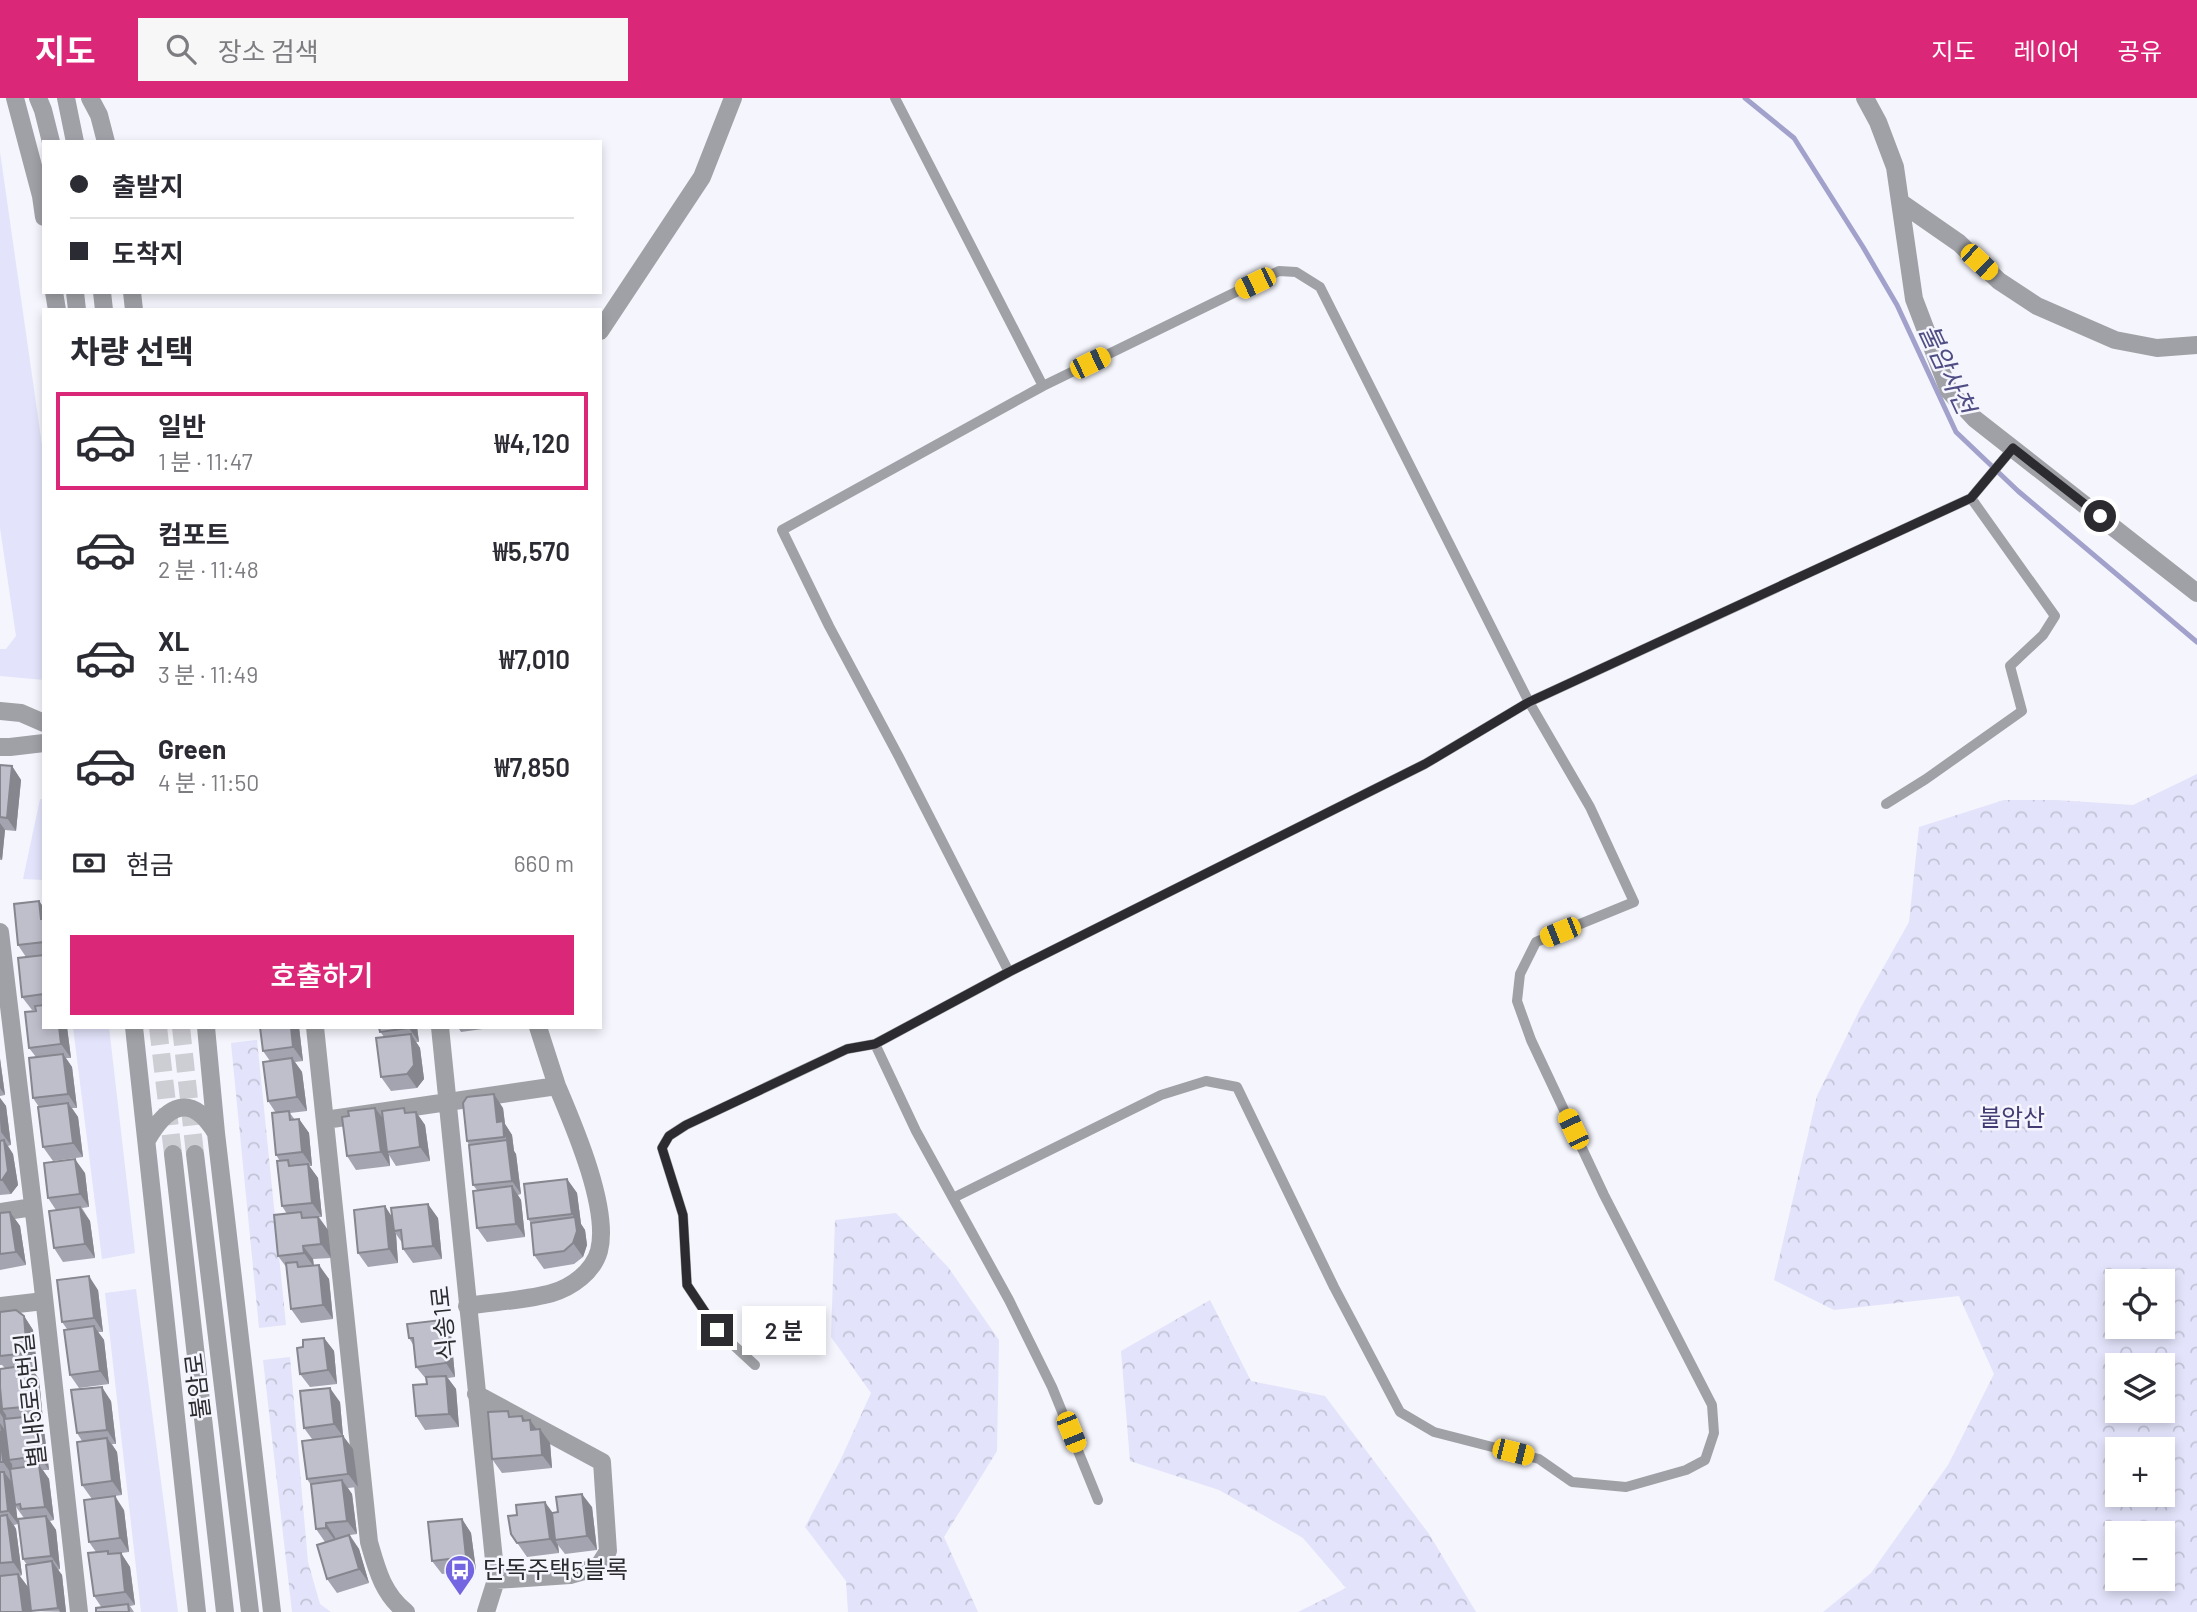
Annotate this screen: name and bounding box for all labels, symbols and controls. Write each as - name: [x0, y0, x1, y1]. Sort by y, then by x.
- search box: [138, 18, 628, 81]
- text: 지도: [35, 30, 96, 70]
- icon: search: [162, 30, 200, 68]
- text: 장소 검색: [218, 35, 319, 66]
- text: 지도: [1931, 36, 1976, 65]
- text: 레이어: [2014, 36, 2080, 65]
- text: 공유: [2118, 36, 2162, 65]
- text: 출발지: [112, 170, 184, 201]
- text: 도착지: [112, 237, 184, 268]
- car: [1957, 240, 2002, 284]
- car: [1232, 264, 1279, 302]
- water label: 불암사천: [1914, 318, 1984, 421]
- text: 차량 선택: [70, 331, 194, 369]
- car: [1067, 344, 1114, 382]
- icon: car: [74, 410, 137, 473]
- text: 일반: [158, 410, 206, 441]
- text: ₩4,120: [495, 427, 570, 458]
- text: 1 분 · 11:47: [158, 447, 253, 475]
- route start: [2084, 500, 2116, 532]
- icon: car: [74, 518, 137, 581]
- text: 컴포트: [158, 518, 230, 549]
- text: ₩5,570: [493, 535, 570, 566]
- text: 2 분 · 11:48: [158, 555, 259, 583]
- text: XL: [158, 625, 189, 656]
- icon: car: [74, 626, 137, 689]
- text: ₩7,010: [499, 643, 570, 674]
- text: 3 분 · 11:49: [158, 660, 258, 688]
- text: Green: [158, 733, 226, 764]
- icon: car: [74, 734, 137, 797]
- text: ₩7,850: [494, 751, 570, 782]
- text: 4 분 · 11:50: [158, 768, 259, 796]
- icon: cash: [70, 844, 108, 882]
- text: 현금: [126, 848, 174, 879]
- text: 660 m: [514, 849, 574, 877]
- car: [1537, 914, 1584, 950]
- button: 호출하기: [70, 935, 574, 1015]
- park label: 불암산: [1979, 1102, 2045, 1131]
- car: [1555, 1106, 1592, 1152]
- map controls: [2105, 1269, 2175, 1591]
- button: locate: [2105, 1269, 2175, 1339]
- street label: 식송1로: [424, 1285, 461, 1362]
- callout: 2 분: [742, 1306, 826, 1354]
- route end: [701, 1314, 733, 1346]
- text: 2 분: [765, 1316, 803, 1344]
- street label: 별내5로5번길: [8, 1331, 51, 1469]
- street label: 불암로: [178, 1352, 215, 1421]
- button: layers: [2105, 1353, 2175, 1423]
- car: [1054, 1409, 1089, 1455]
- car: [1491, 1437, 1536, 1467]
- button: +: [2105, 1437, 2175, 1507]
- button: −: [2105, 1521, 2175, 1591]
- bus stop icon: 단독주택5블록: [443, 1553, 477, 1597]
- place label: 단독주택5블록: [483, 1554, 628, 1583]

